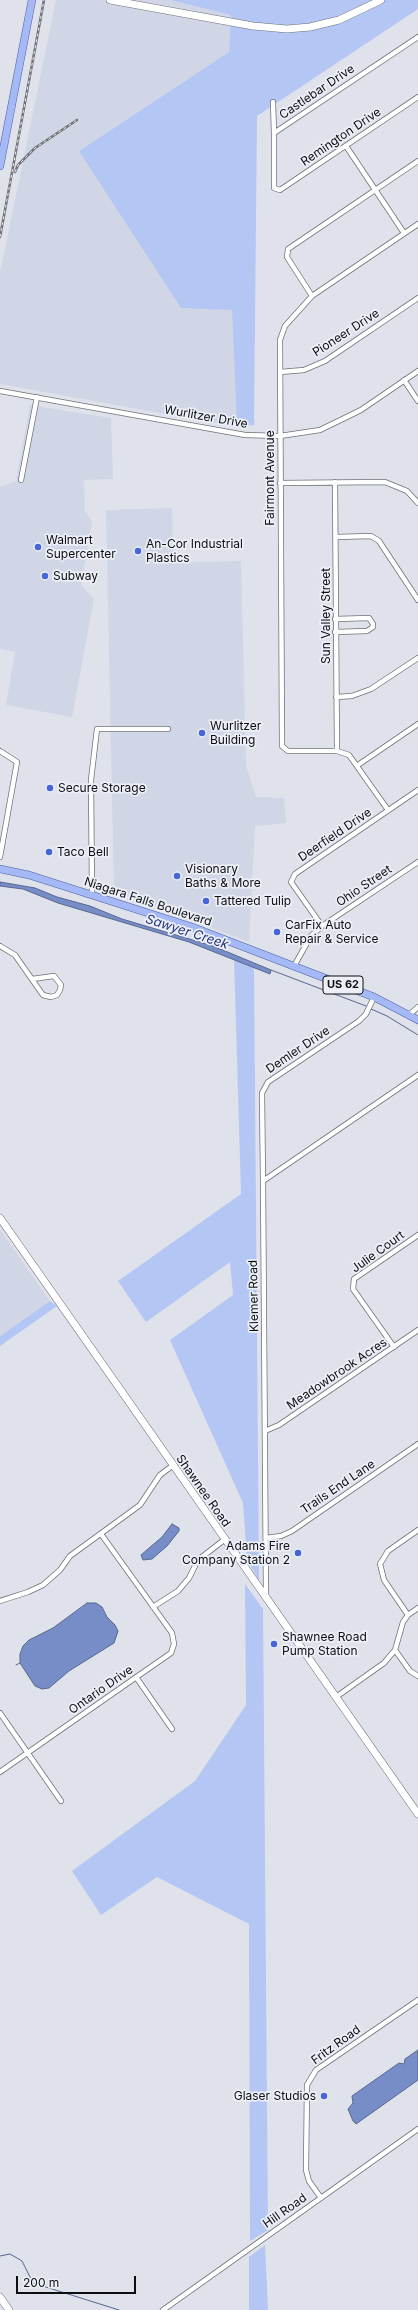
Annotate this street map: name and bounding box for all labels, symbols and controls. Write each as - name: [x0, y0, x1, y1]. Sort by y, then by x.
- street label: Castlebar Drive: [277, 62, 357, 122]
- street label: Remington Drive: [298, 105, 384, 169]
- street label: Pioneer Drive: [310, 306, 382, 360]
- street label: Wurlitzer Drive: [163, 403, 249, 431]
- street label: Fairmont Avenue: [263, 430, 277, 526]
- place label: Walmart Supercenter: [46, 533, 116, 561]
- place label: An-Cor Industrial Plastics: [146, 537, 243, 565]
- marker: Walmart Supercenter: [33, 542, 43, 552]
- marker: An-Cor Industrial Plastics: [133, 546, 143, 556]
- street label: Sun Valley Street: [319, 568, 333, 664]
- place label: Subway: [53, 569, 98, 583]
- marker: Subway: [40, 571, 50, 581]
- place label: Wurlitzer Building: [210, 719, 261, 747]
- marker: Wurlitzer Building: [197, 728, 207, 738]
- place label: Secure Storage: [58, 781, 146, 795]
- marker: Secure Storage: [45, 783, 55, 793]
- street label: Deerfield Drive: [296, 805, 374, 865]
- place label: Taco Bell: [57, 845, 109, 859]
- marker: Taco Bell: [44, 847, 54, 857]
- place label: Visionary Baths & More: [185, 862, 261, 890]
- street label: Ohio Street: [334, 862, 394, 910]
- marker: Visionary Baths & More: [172, 871, 182, 881]
- street label: Niagara Falls Boulevard: [82, 875, 214, 929]
- place label: Tattered Tulip: [214, 894, 291, 908]
- marker: Tattered Tulip: [201, 896, 211, 906]
- water label: Sawyer Creek: [144, 911, 230, 953]
- place label: CarFix Auto Repair & Service: [285, 918, 379, 946]
- marker: CarFix Auto Repair & Service: [272, 927, 282, 937]
- road number: US 62: [323, 976, 363, 994]
- street label: Demler Drive: [263, 1023, 333, 1077]
- street label: Julie Court: [349, 1228, 407, 1276]
- street label: Klemer Road: [246, 1260, 262, 1332]
- street label: Meadowbrook Acres: [284, 1335, 390, 1413]
- street label: Shawnee Road: [173, 1452, 233, 1530]
- street label: Trails End Lane: [298, 1457, 378, 1517]
- place label: Adams Fire Company Station 2: [182, 1539, 290, 1567]
- marker: Adams Fire Company Station 2: [293, 1548, 303, 1558]
- place label: Shawnee Road Pump Station: [282, 1630, 367, 1658]
- marker: Shawnee Road Pump Station: [269, 1639, 279, 1649]
- street label: Ontario Drive: [66, 1663, 136, 1717]
- street label: Fritz Road: [309, 2022, 363, 2068]
- place label: Glaser Studios: [234, 2089, 316, 2103]
- marker: Glaser Studios: [319, 2091, 329, 2101]
- street label: Hill Road: [260, 2191, 310, 2231]
- scale bar: [18, 2268, 138, 2294]
- text: 200 m: [23, 2275, 59, 2290]

